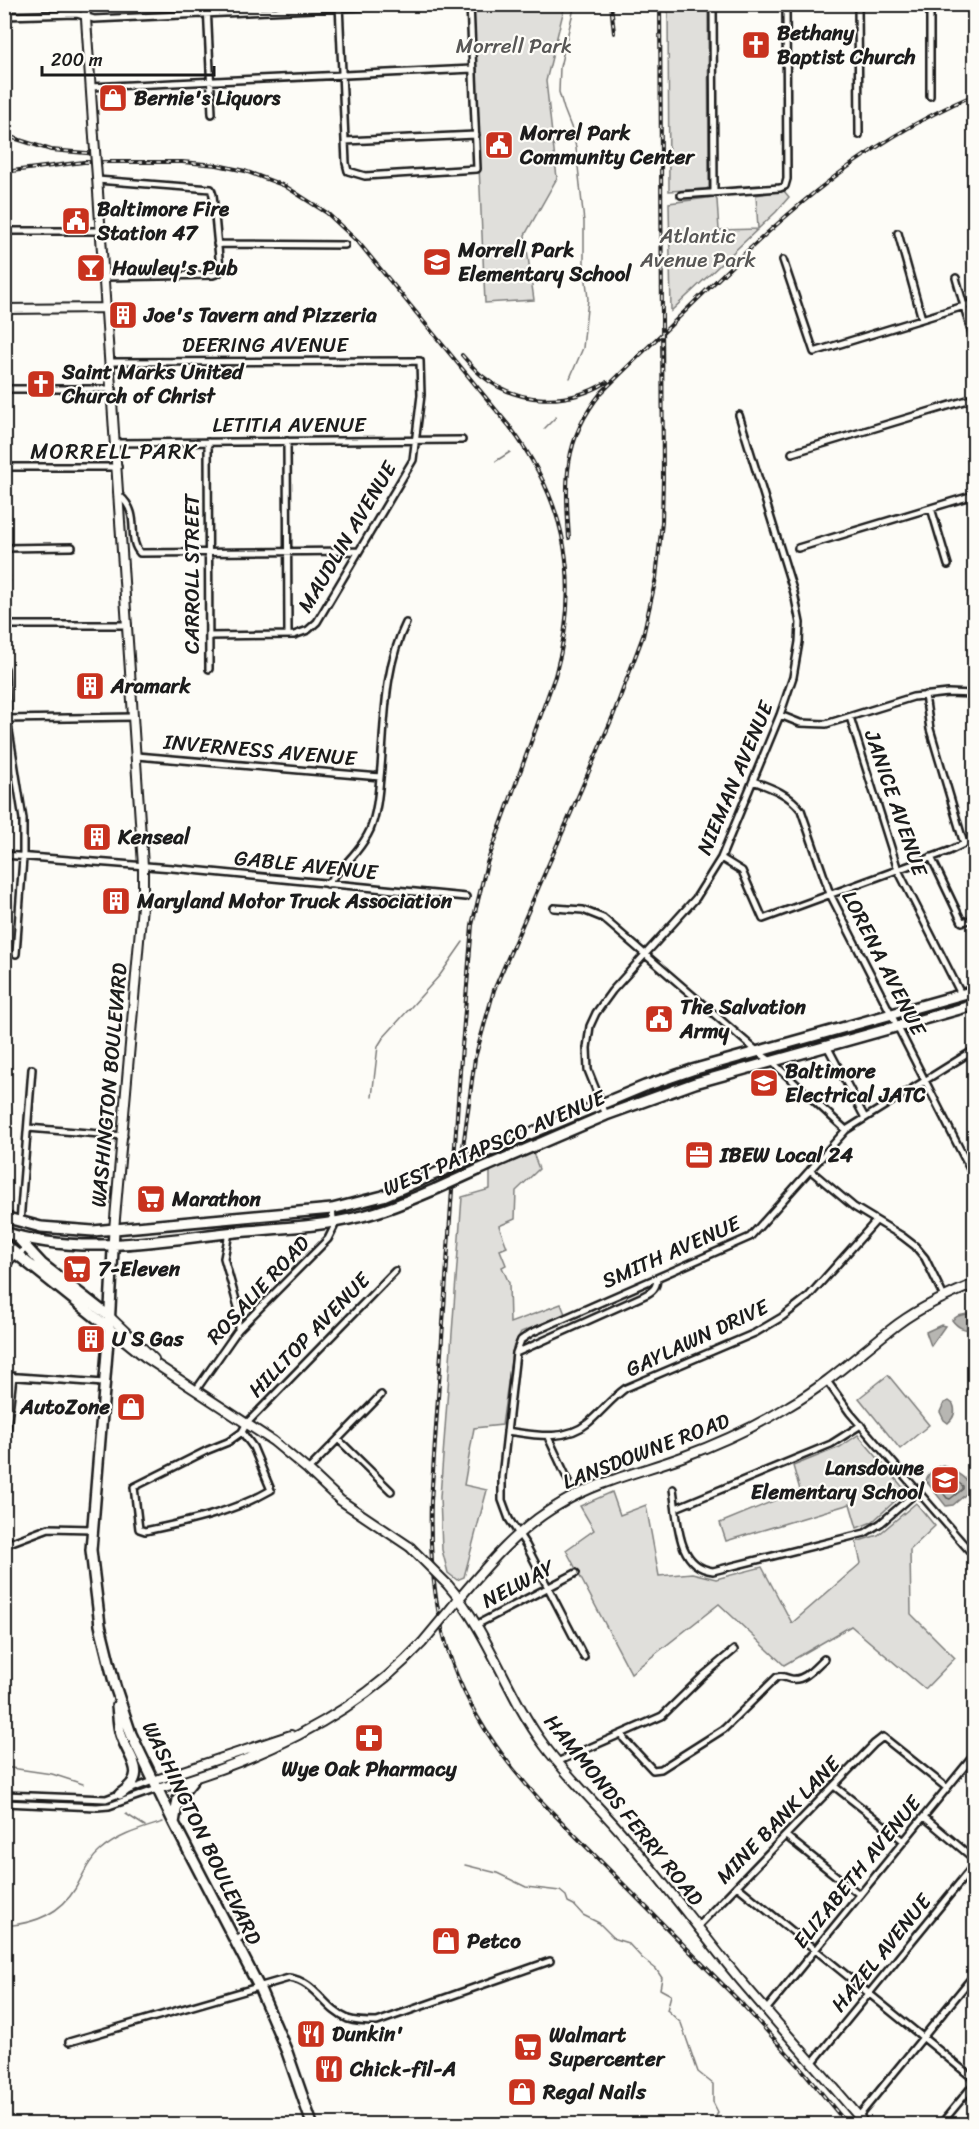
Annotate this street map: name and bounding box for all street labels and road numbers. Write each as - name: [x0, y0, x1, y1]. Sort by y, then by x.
- street label: DEERING AVENUE: [182, 326, 349, 364]
- street label: LETITIA AVENUE: [212, 406, 367, 444]
- street label: MAUDLIN AVENUE: [287, 453, 408, 620]
- street label: CARROLL STREET: [173, 492, 211, 654]
- street label: NIEMAN AVENUE: [685, 694, 785, 861]
- street label: INVERNESS AVENUE: [161, 723, 359, 777]
- street label: JANICE AVENUE: [853, 724, 939, 882]
- street label: GABLE AVENUE: [233, 839, 381, 892]
- street label: LORENA AVENUE: [831, 883, 938, 1044]
- street label: WASHINGTON BOULEVARD: [79, 961, 139, 1209]
- street label: WEST PATAPSCO AVENUE: [377, 1078, 613, 1207]
- street label: SMITH AVENUE: [596, 1204, 748, 1300]
- street label: ROSALIE ROAD: [197, 1226, 320, 1354]
- street label: HILLTOP AVENUE: [239, 1262, 380, 1407]
- street label: GAYLAWN DRIVE: [619, 1288, 776, 1388]
- street label: LANSDOWNE ROAD: [557, 1401, 736, 1500]
- street label: NELWAY: [475, 1548, 563, 1619]
- street label: HAMMONDS FERRY ROAD: [534, 1705, 714, 1915]
- street label: WASHINGTON BOULEVARD: [131, 1715, 273, 1952]
- street label: MINE BANK LANE: [706, 1746, 851, 1893]
- street label: ELIZABETH AVENUE: [783, 1786, 932, 1957]
- street label: HAZEL AVENUE: [821, 1884, 942, 2021]

